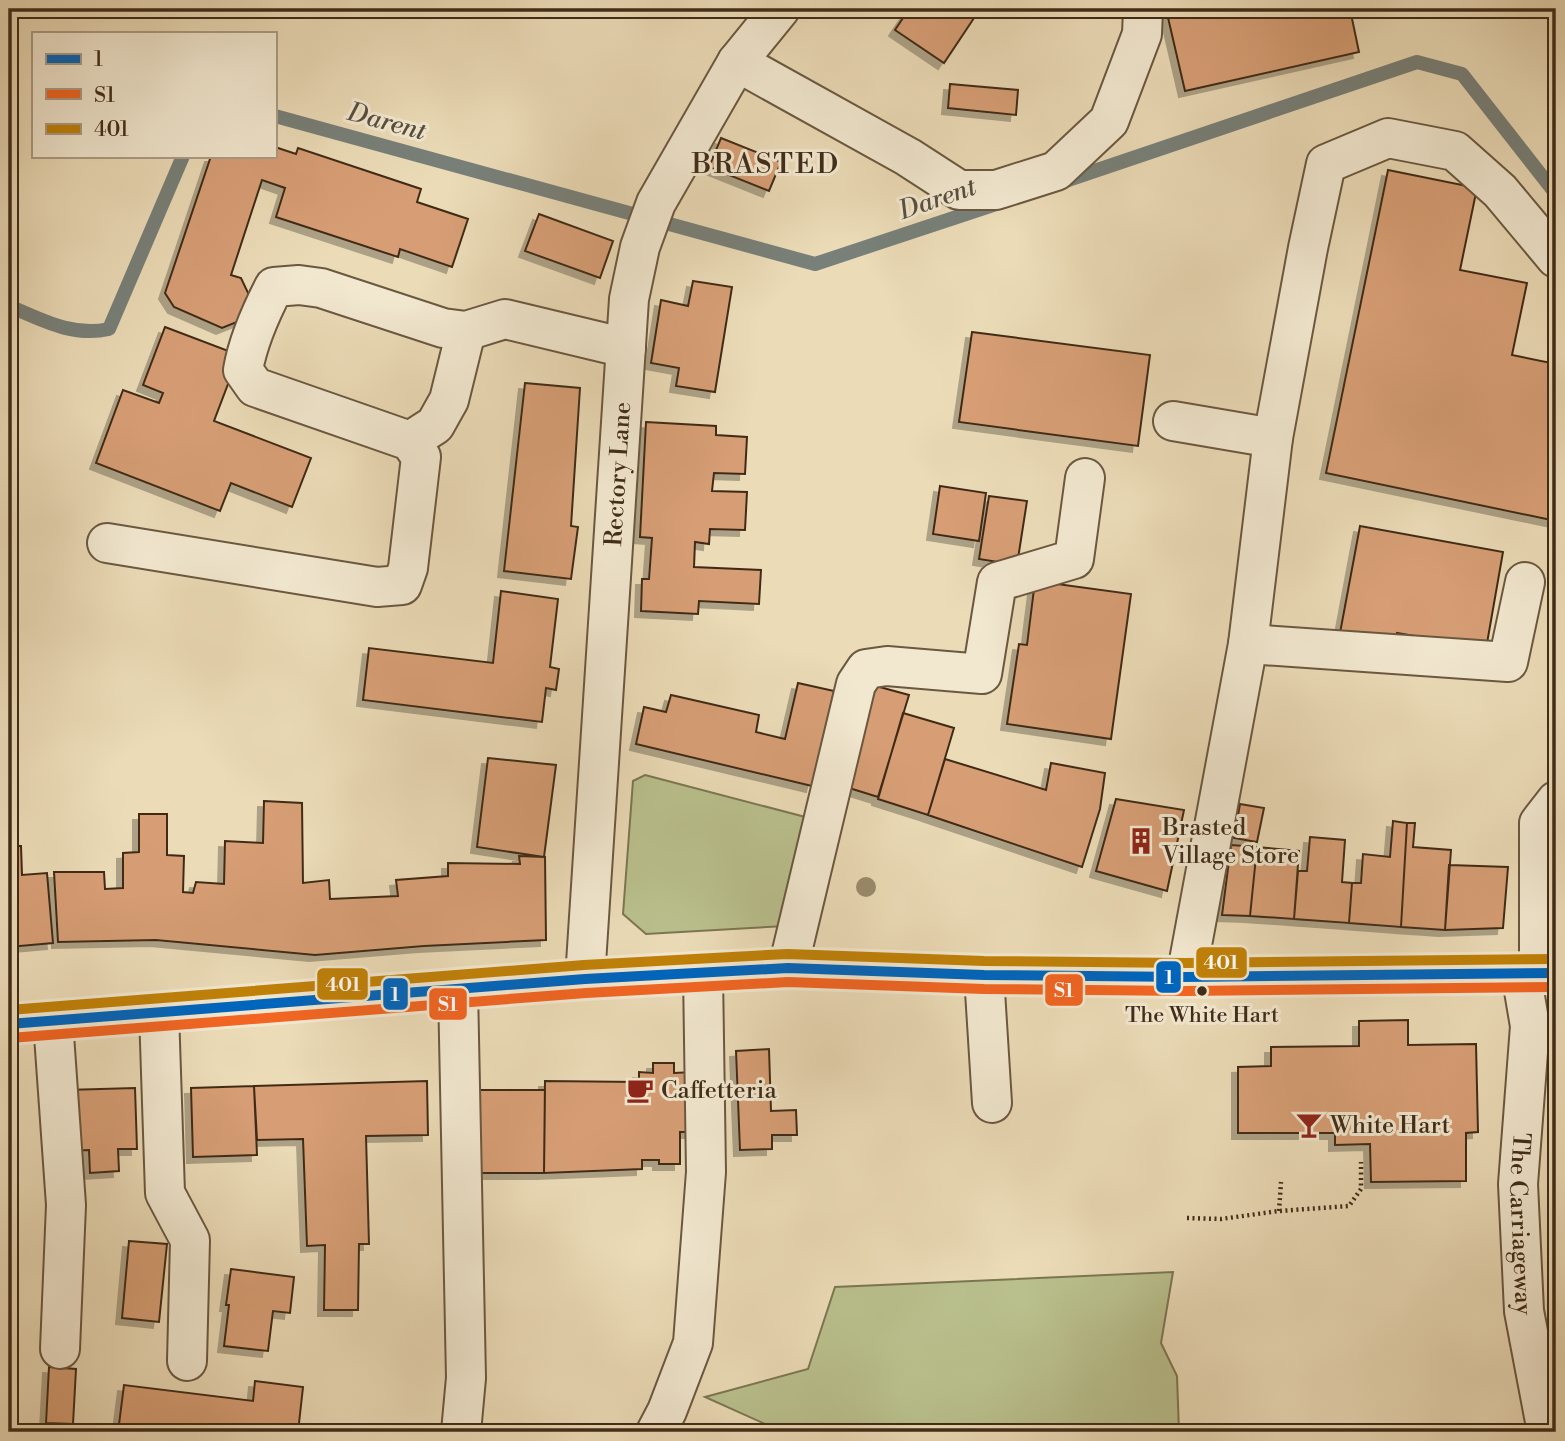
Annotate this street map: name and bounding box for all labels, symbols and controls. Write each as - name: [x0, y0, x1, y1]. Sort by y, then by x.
- legend: [32, 32, 276, 158]
- text: 1: [94, 47, 103, 73]
- text: S1: [94, 83, 115, 109]
- water label: Darent: [343, 96, 430, 148]
- text: 401: [94, 117, 129, 143]
- district label: BRASTED: [691, 147, 840, 182]
- water label: Darent: [893, 171, 981, 227]
- street label: Rectory Lane: [599, 401, 638, 547]
- place label: Brasted Village Store: [1161, 813, 1299, 871]
- building icon: Brasted Village Store: [1126, 826, 1156, 856]
- line badge: 401: [1195, 946, 1248, 979]
- text: 401: [1203, 951, 1239, 975]
- line badge: 1: [1155, 960, 1182, 994]
- text: 1: [1164, 966, 1174, 990]
- line badge: 401: [316, 967, 369, 1001]
- text: 401: [325, 973, 361, 997]
- line badge: S1: [1044, 973, 1084, 1007]
- line badge: 1: [382, 977, 409, 1011]
- text: S1: [1054, 979, 1074, 1003]
- text: 1: [390, 983, 400, 1007]
- marker: The White Hart: [1195, 984, 1209, 998]
- line badge: S1: [428, 987, 468, 1021]
- text: S1: [438, 993, 458, 1017]
- place label: The White Hart: [1125, 1002, 1279, 1029]
- cafe icon: Caffetteria: [625, 1075, 655, 1105]
- place label: Caffetteria: [661, 1076, 777, 1106]
- bar icon: White Hart: [1294, 1110, 1324, 1140]
- place label: White Hart: [1329, 1111, 1450, 1141]
- street label: The Carriageway: [1502, 1131, 1538, 1316]

